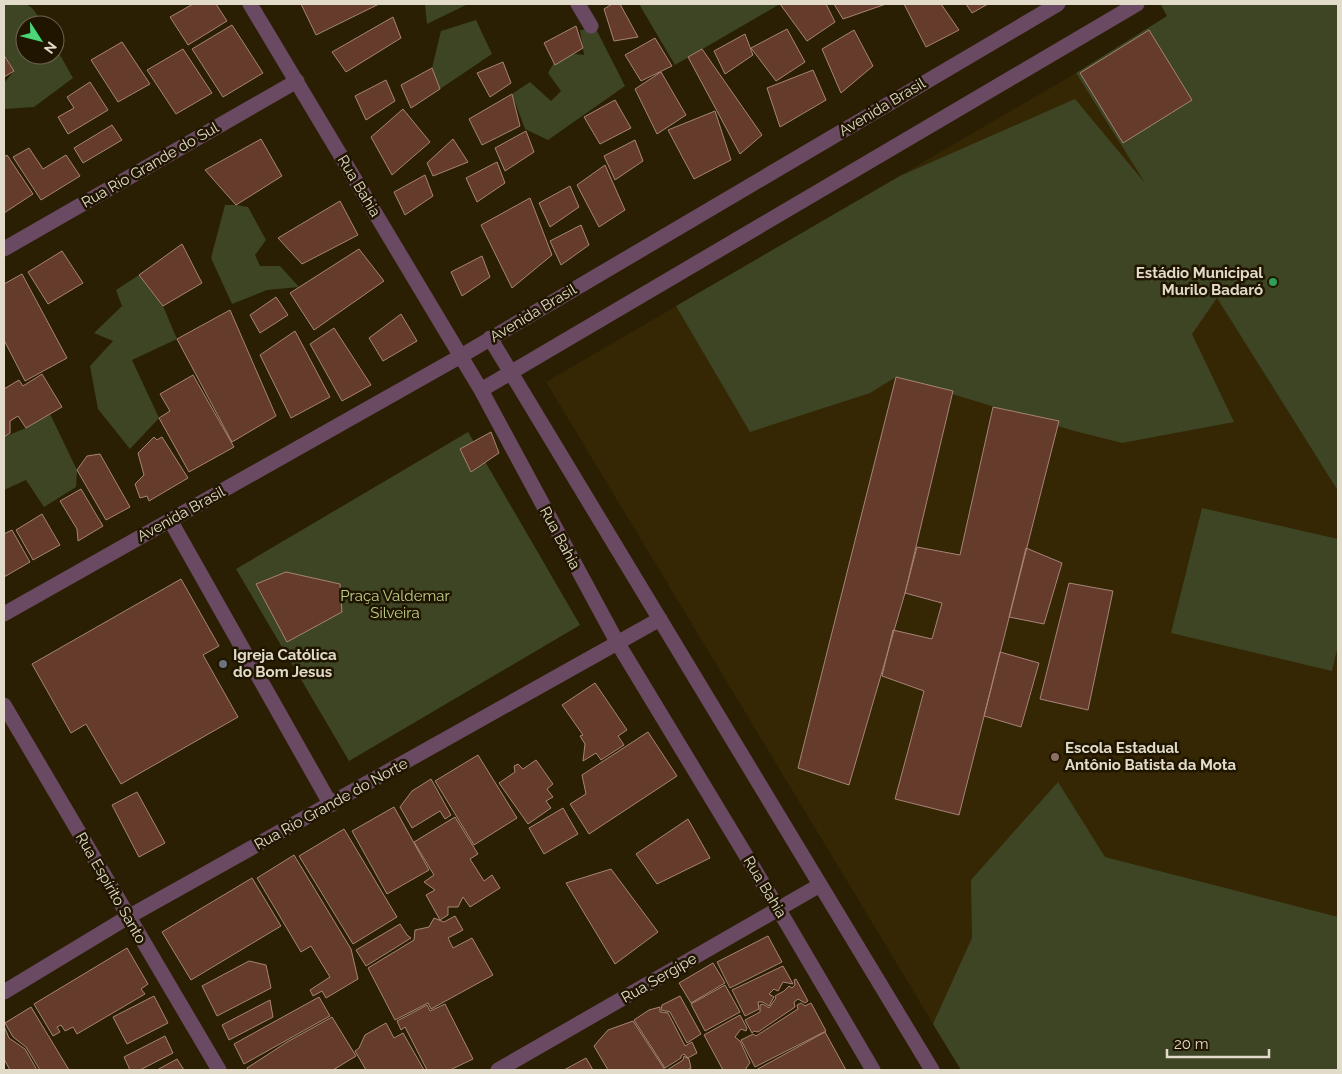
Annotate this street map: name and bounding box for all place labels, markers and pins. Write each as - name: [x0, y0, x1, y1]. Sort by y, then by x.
- place label: Estádio Municipal Murilo Badaró: [1136, 264, 1263, 299]
- marker: Estádio Municipal Murilo Badaró: [1267, 276, 1279, 288]
- place label: Igreja Católica do Bom Jesus: [233, 646, 337, 681]
- marker: Igreja Católica do Bom Jesus: [217, 658, 229, 670]
- place label: Escola Estadual Antônio Batista da Mota: [1065, 739, 1237, 774]
- marker: Escola Estadual Antônio Batista da Mota: [1049, 751, 1061, 763]

